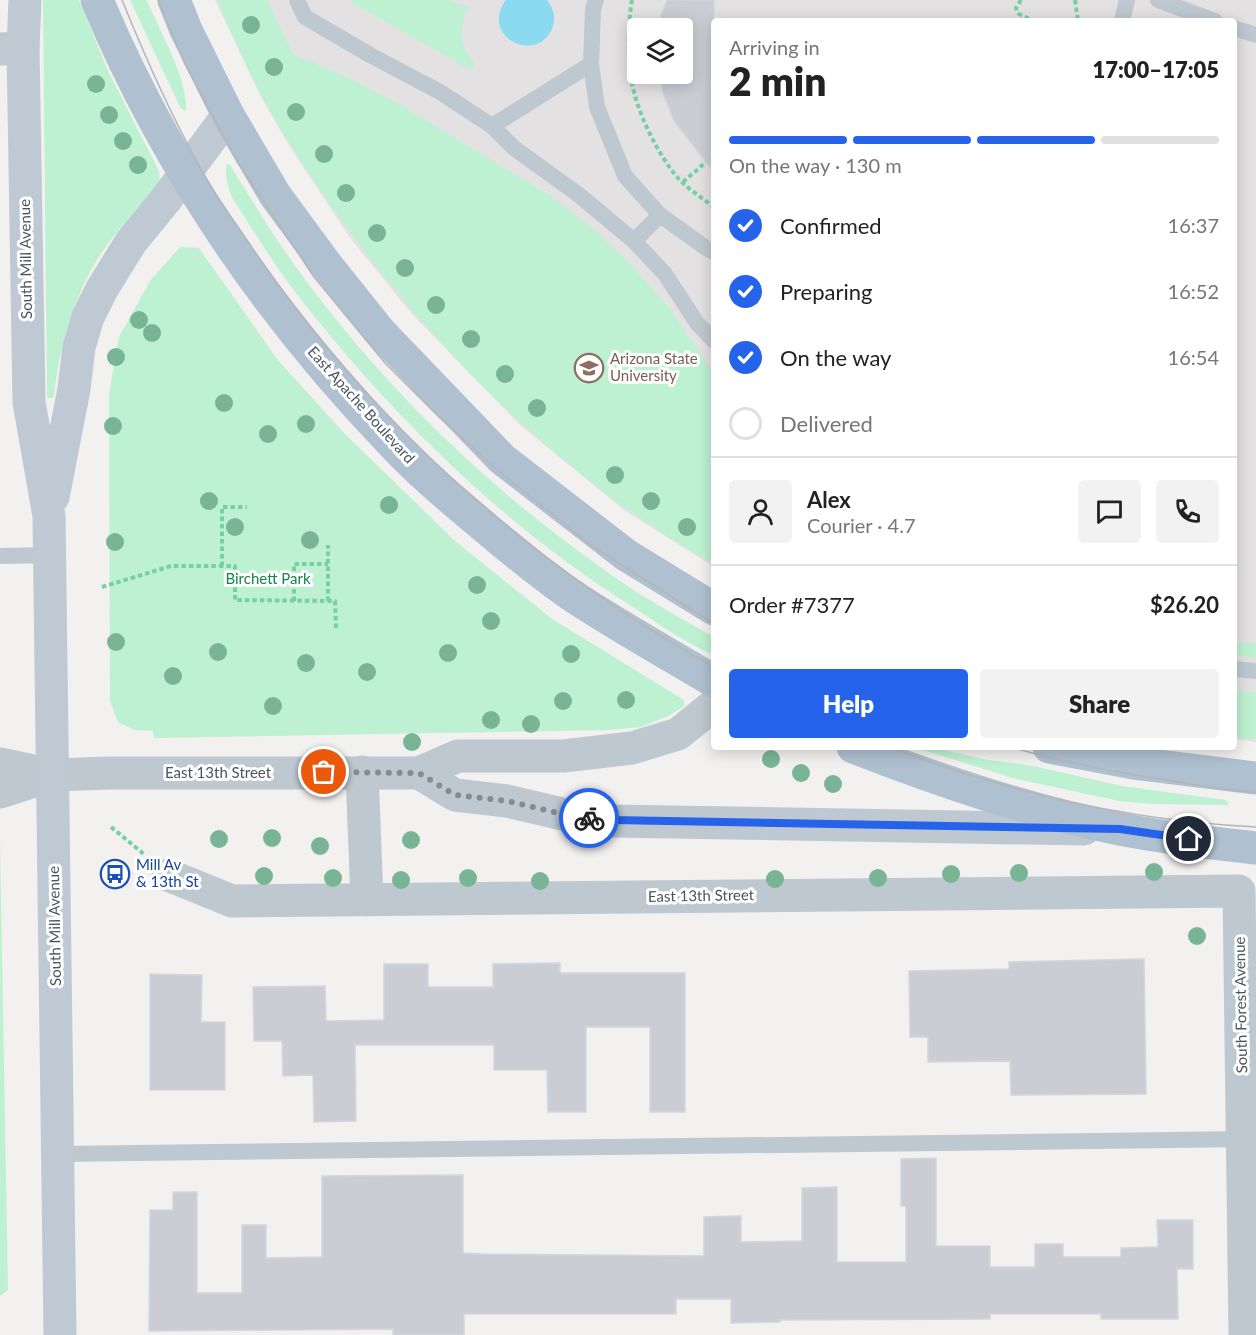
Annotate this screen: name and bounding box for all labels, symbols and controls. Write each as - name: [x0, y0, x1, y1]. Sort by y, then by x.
- map controls: [627, 18, 693, 84]
- button: layers: [627, 18, 693, 84]
- text: Arriving in: [729, 35, 820, 59]
- text: 17:00–17:05: [1093, 56, 1219, 83]
- text: 2 min: [729, 58, 826, 104]
- text: On the way · 130 m: [729, 153, 902, 177]
- street label: South Mill Avenue: [15, 199, 35, 319]
- icon: check: [729, 209, 762, 242]
- text: Confirmed: [780, 212, 882, 239]
- text: 16:37: [1168, 213, 1219, 237]
- icon: check: [729, 275, 762, 308]
- text: Preparing: [780, 278, 872, 305]
- text: 16:52: [1168, 279, 1219, 303]
- icon: check: [729, 341, 762, 374]
- street label: East Apache Boulevard: [305, 342, 419, 466]
- text: On the way: [780, 344, 891, 371]
- text: 16:54: [1168, 345, 1219, 369]
- place label: Arizona State University: [610, 349, 698, 384]
- school or university icon: Arizona State University: [573, 352, 605, 384]
- text: Delivered: [780, 410, 873, 437]
- button: person: [729, 480, 792, 543]
- button: chat: [1078, 480, 1141, 543]
- button: phone: [1156, 480, 1219, 543]
- text: Alex: [807, 486, 851, 513]
- text: Courier · 4.7: [807, 513, 916, 537]
- park label: Birchett Park: [225, 569, 311, 587]
- text: Order #7377: [729, 591, 855, 618]
- text: $26.20: [1150, 591, 1219, 618]
- button: Help: [729, 669, 968, 738]
- button: Share: [980, 669, 1219, 738]
- pin: [298, 746, 349, 797]
- icon: bag: [307, 755, 340, 788]
- street label: East 13th Street: [165, 763, 272, 781]
- courier: [559, 788, 619, 848]
- icon: bike: [573, 802, 606, 835]
- pin: [1163, 813, 1214, 864]
- icon: home: [1172, 822, 1205, 855]
- place label: Mill Av & 13th St: [136, 855, 199, 890]
- bus stop icon: Mill Av & 13th St: [99, 858, 131, 890]
- street label: South Mill Avenue: [44, 866, 64, 986]
- street label: East 13th Street: [648, 885, 755, 905]
- street label: South Forest Avenue: [1230, 936, 1250, 1074]

